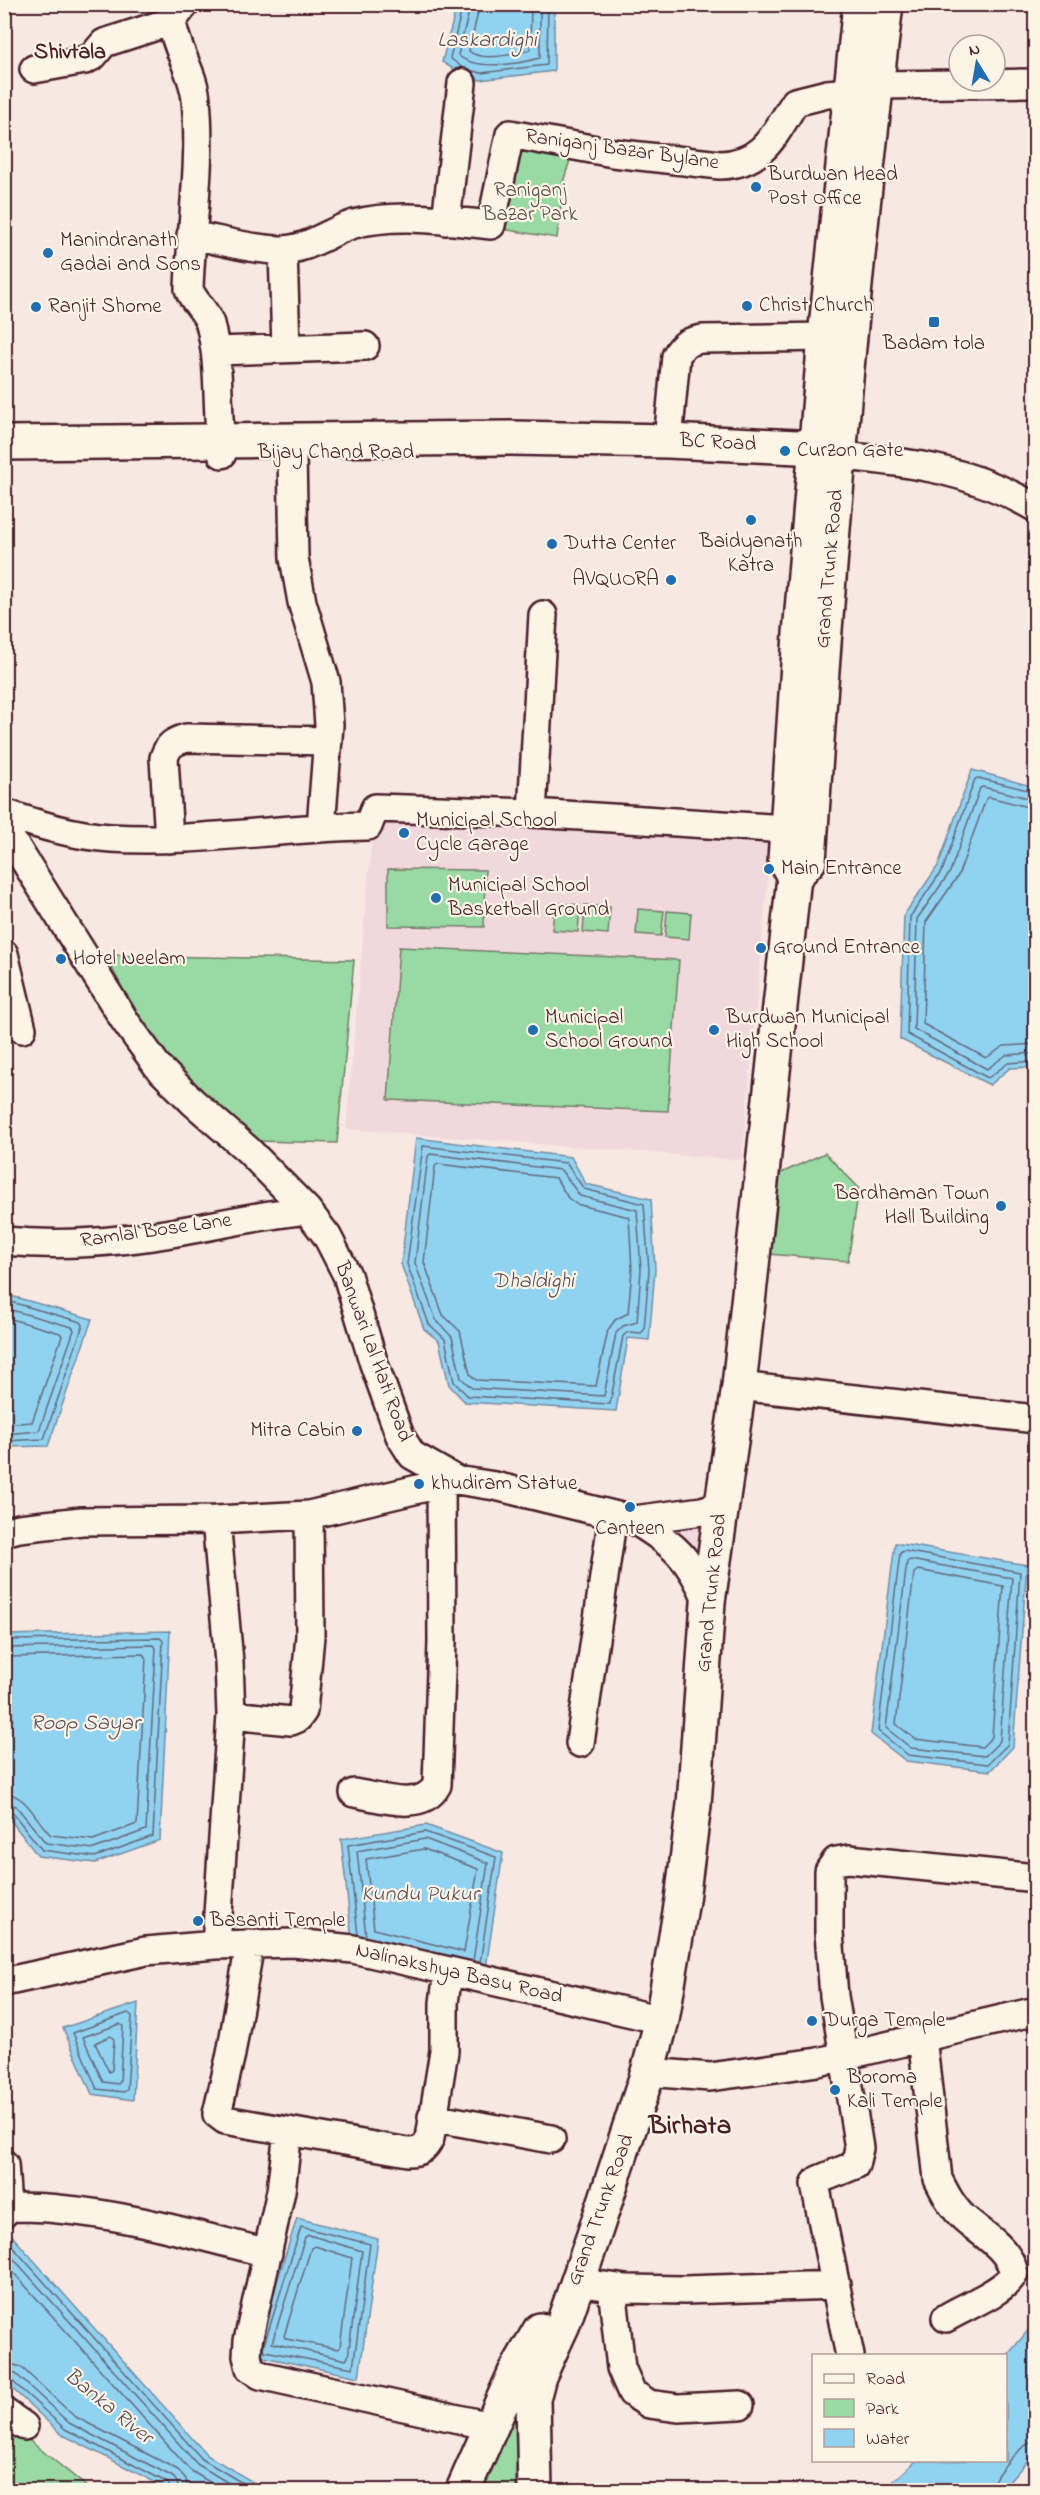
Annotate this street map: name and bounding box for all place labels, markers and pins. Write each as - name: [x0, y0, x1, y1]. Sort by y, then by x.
- place label: Burdwan Head Post Office: [767, 160, 898, 214]
- marker: Burdwan Head Post Office: [749, 180, 763, 194]
- place label: Manindranath Gadai and Sons: [60, 226, 201, 280]
- marker: Manindranath Gadai and Sons: [41, 246, 55, 260]
- place label: Christ Church: [759, 291, 873, 321]
- place label: Ranjit Shome: [48, 292, 162, 322]
- marker: Christ Church: [740, 299, 754, 313]
- marker: Ranjit Shome: [29, 300, 43, 314]
- marker: Badam tola: [927, 315, 941, 329]
- place label: Badam tola: [882, 329, 985, 359]
- place label: Curzon Gate: [797, 436, 904, 466]
- marker: Curzon Gate: [778, 444, 792, 458]
- marker: Baidyanath Katra: [744, 513, 758, 527]
- place label: Baidyanath Katra: [699, 527, 802, 581]
- place label: Dutta Center: [563, 529, 677, 559]
- marker: Dutta Center: [545, 537, 559, 551]
- place label: AVQUORA: [572, 565, 659, 595]
- marker: AVQUORA: [664, 573, 678, 587]
- place label: Municipal School Cycle Garage: [416, 806, 557, 862]
- marker: Municipal School Cycle Garage: [397, 826, 411, 840]
- place label: Main Entrance: [781, 854, 902, 884]
- marker: Main Entrance: [762, 862, 776, 876]
- place label: Municipal School Basketball Ground: [447, 871, 609, 925]
- marker: Municipal School Basketball Ground: [429, 891, 443, 905]
- place label: Ground Entrance: [773, 933, 921, 963]
- marker: Ground Entrance: [754, 941, 768, 955]
- place label: Hotel Neelam: [73, 944, 186, 974]
- marker: Hotel Neelam: [54, 952, 68, 966]
- place label: Municipal School Ground: [545, 1003, 673, 1057]
- place label: Burdwan Municipal High School: [725, 1003, 889, 1059]
- marker: Municipal School Ground: [526, 1023, 540, 1037]
- marker: Burdwan Municipal High School: [707, 1023, 721, 1037]
- place label: Bardhaman Town Hall Building: [833, 1179, 989, 1235]
- marker: Bardhaman Town Hall Building: [994, 1199, 1008, 1213]
- place label: Mitra Cabin: [250, 1416, 345, 1446]
- marker: Mitra Cabin: [350, 1424, 364, 1438]
- place label: khudiram Statue: [431, 1469, 578, 1499]
- marker: khudiram Statue: [412, 1477, 426, 1491]
- marker: Canteen: [623, 1500, 637, 1514]
- place label: Canteen: [595, 1514, 665, 1544]
- place label: Basanti Temple: [209, 1906, 346, 1936]
- marker: Basanti Temple: [191, 1914, 205, 1928]
- place label: Durga Temple: [823, 2006, 946, 2038]
- marker: Durga Temple: [805, 2014, 819, 2028]
- place label: Boroma Kali Temple: [846, 2063, 943, 2117]
- marker: Boroma Kali Temple: [828, 2083, 842, 2097]

